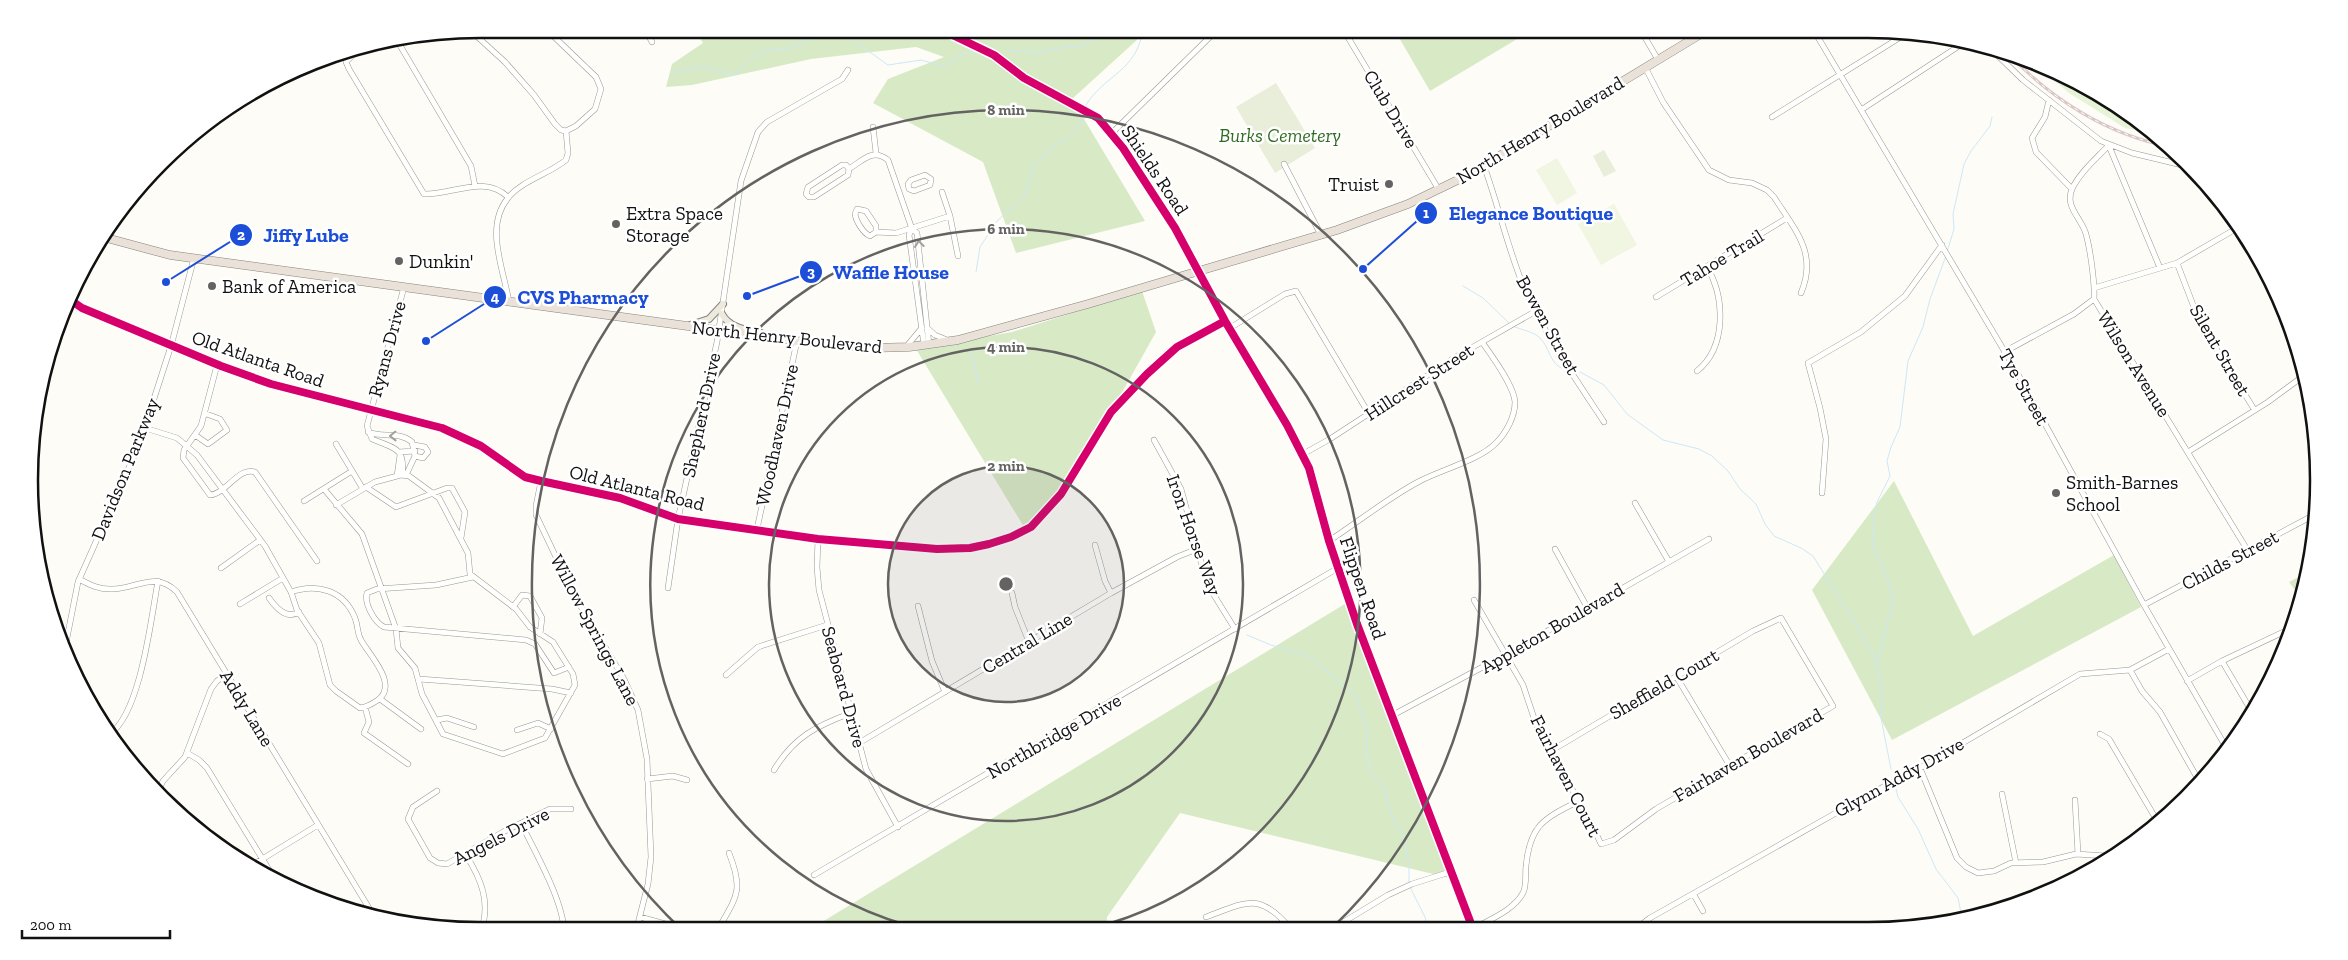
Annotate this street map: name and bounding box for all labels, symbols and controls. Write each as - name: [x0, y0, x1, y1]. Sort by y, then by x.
- street label: Club Drive: [1359, 66, 1423, 152]
- street label: North Henry Boulevard: [1452, 71, 1628, 189]
- text: 8 min: [987, 101, 1025, 119]
- street label: Shields Road: [1116, 120, 1194, 220]
- park label: Burks Cemetery: [1219, 124, 1341, 147]
- place label: Truist: [1328, 173, 1379, 196]
- marker: Truist: [1383, 178, 1395, 190]
- callout: Elegance Boutique: [1414, 195, 1623, 230]
- text: Elegance Boutique: [1449, 201, 1613, 225]
- place label: Extra Space Storage: [626, 202, 723, 247]
- text: 1: [1423, 204, 1429, 222]
- callout: Jiffy Lube: [228, 217, 359, 252]
- marker: Extra Space Storage: [610, 218, 622, 230]
- text: 6 min: [987, 220, 1025, 238]
- text: Jiffy Lube: [263, 223, 349, 247]
- street label: Tahoe Trail: [1676, 224, 1768, 292]
- text: 2: [237, 226, 245, 244]
- one-way arrow: [914, 240, 925, 248]
- place label: Dunkin': [409, 250, 473, 273]
- marker: Dunkin': [393, 255, 405, 267]
- callout: Waffle House: [798, 255, 959, 290]
- text: Waffle House: [833, 260, 949, 284]
- text: 3: [807, 263, 815, 281]
- street label: Bowen Street: [1511, 272, 1585, 378]
- place label: Bank of America: [222, 275, 356, 298]
- marker: Bank of America: [206, 280, 218, 292]
- callout: CVS Pharmacy: [483, 280, 659, 315]
- text: CVS Pharmacy: [517, 285, 649, 309]
- text: 4: [491, 288, 500, 306]
- street label: Ryans Drive: [363, 298, 411, 400]
- street label: Silent Street: [2185, 300, 2255, 400]
- street label: Wilson Avenue: [2092, 307, 2176, 421]
- street label: North Henry Boulevard: [691, 316, 884, 358]
- street label: Old Atlanta Road: [189, 326, 328, 393]
- text: 4 min: [987, 338, 1025, 356]
- street label: Hillcrest Street: [1360, 338, 1478, 426]
- street label: Tye Street: [1994, 345, 2054, 429]
- street label: Shepherd Drive: [677, 350, 725, 480]
- street label: Woodhaven Drive: [751, 362, 803, 508]
- street label: Davidson Parkway: [86, 394, 164, 544]
- one-way arrow: [388, 431, 396, 441]
- text: 2 min: [987, 457, 1025, 475]
- street label: Old Atlanta Road: [567, 460, 708, 516]
- street label: Iron Horse Way: [1161, 471, 1227, 599]
- place label: Smith-Barnes School: [2066, 471, 2178, 516]
- marker: Smith-Barnes School: [2050, 487, 2062, 499]
- street label: Childs Street: [2178, 525, 2282, 595]
- street label: Flippen Road: [1335, 534, 1391, 643]
- street label: Willow Springs Lane: [545, 550, 645, 710]
- centre of rings: [997, 575, 1015, 593]
- street label: Appleton Boulevard: [1476, 577, 1628, 678]
- street label: Central Line: [978, 607, 1076, 679]
- street label: Seaboard Drive: [817, 624, 871, 750]
- street label: Sheffield Court: [1605, 643, 1723, 725]
- street label: Addy Lane: [215, 665, 279, 751]
- street label: Northbridge Drive: [983, 688, 1125, 784]
- street label: Fairhaven Boulevard: [1669, 703, 1827, 807]
- street label: Fairhaven Court: [1525, 711, 1607, 841]
- street label: Glynn Addy Drive: [1830, 732, 1968, 822]
- street label: Angels Drive: [449, 802, 553, 870]
- scale bar: [22, 908, 170, 940]
- text: 200 m: [30, 916, 71, 934]

